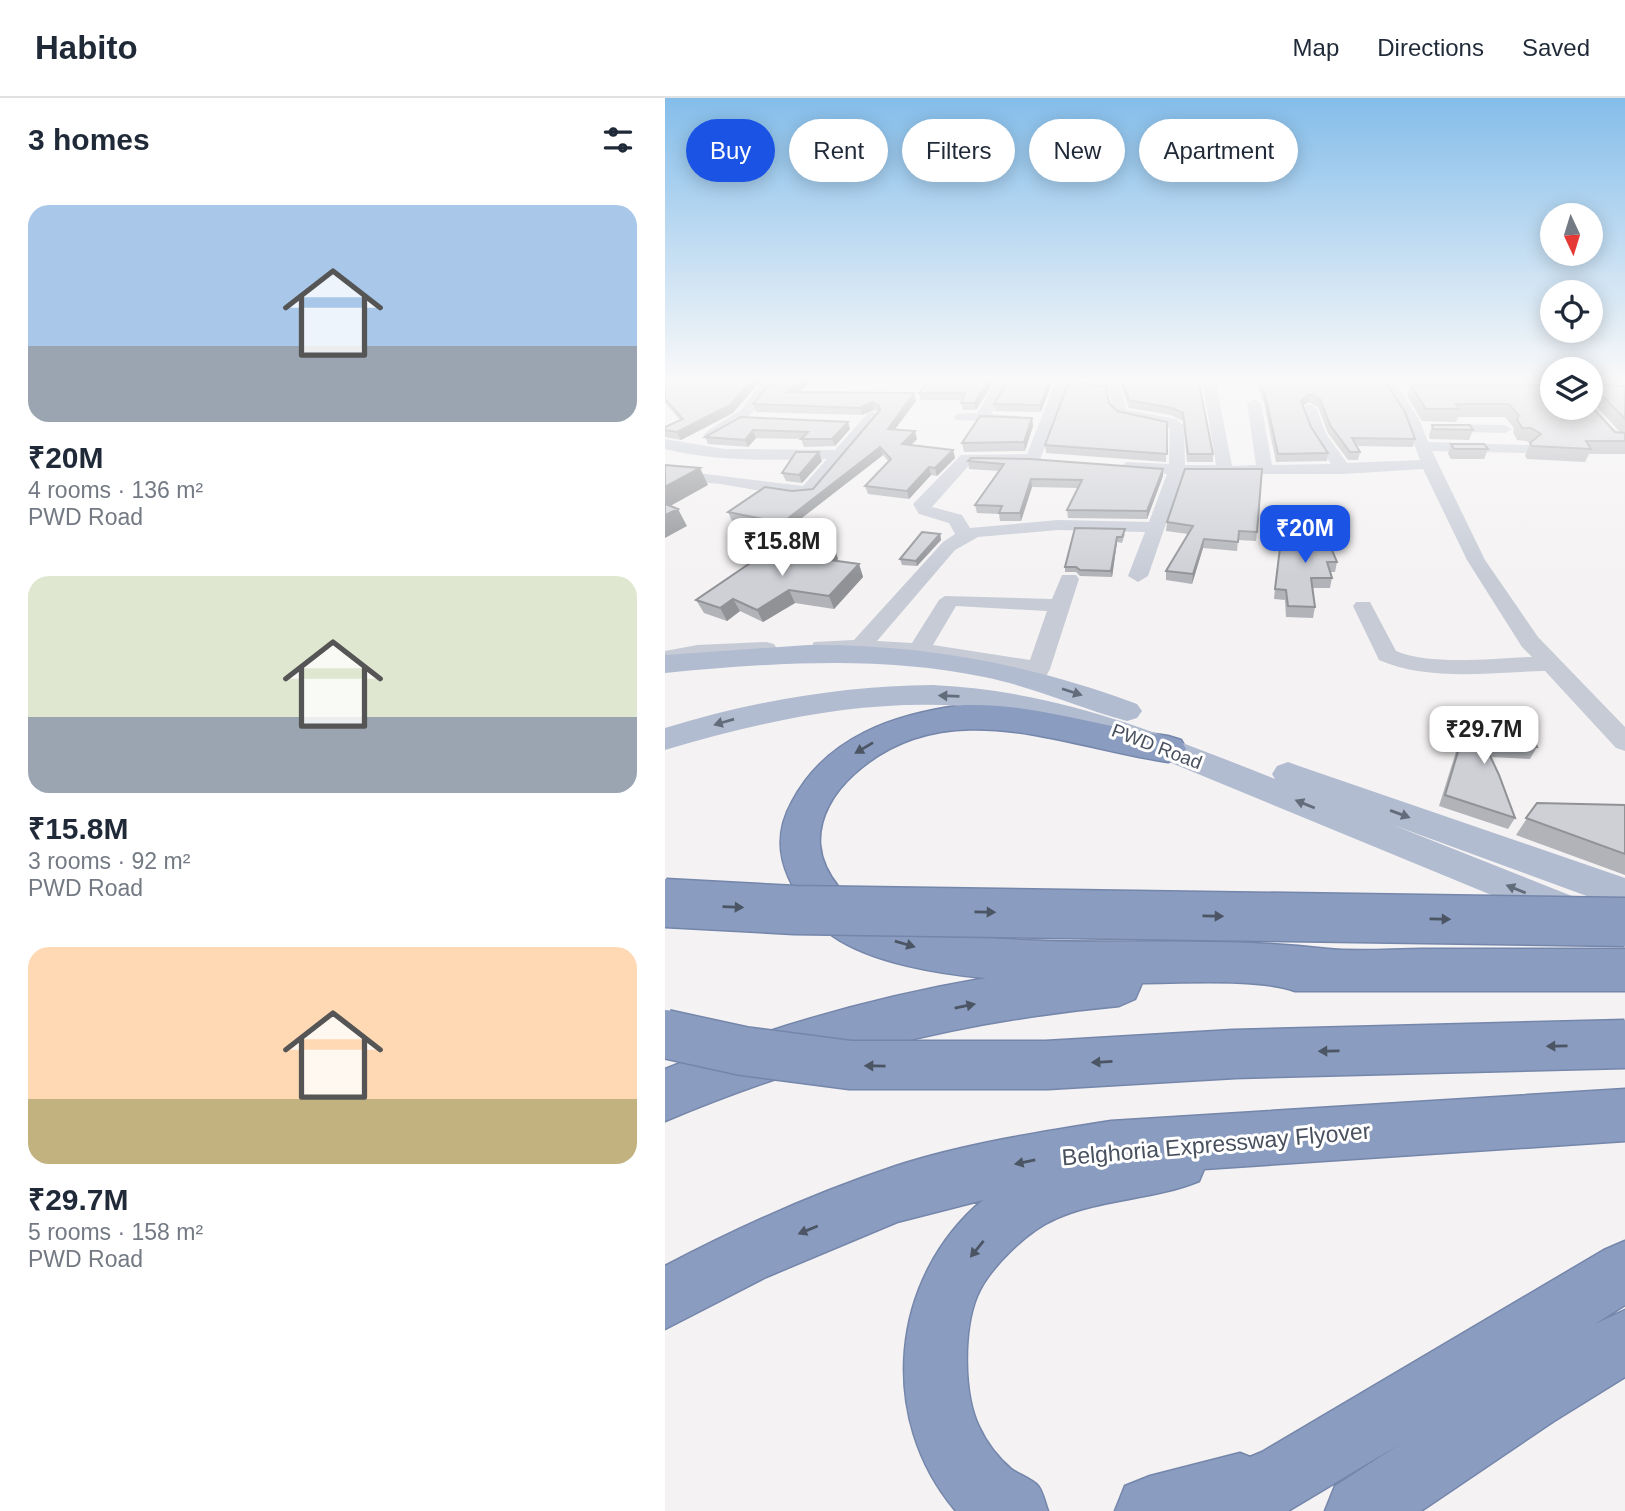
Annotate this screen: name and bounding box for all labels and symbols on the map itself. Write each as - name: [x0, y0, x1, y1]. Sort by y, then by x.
- north arrow: [1540, 203, 1603, 266]
- pin: ₹20M: [1264, 505, 1346, 565]
- pin: ₹15.8M: [725, 518, 839, 578]
- one-way arrow: [1061, 687, 1082, 698]
- one-way arrow: [938, 690, 960, 702]
- pin: ₹29.7M: [1427, 706, 1541, 766]
- one-way arrow: [713, 717, 735, 728]
- street label: PWD Road: [1109, 720, 1205, 773]
- one-way arrow: [854, 742, 873, 754]
- one-way arrow: [1295, 798, 1316, 809]
- one-way arrow: [1389, 809, 1410, 820]
- one-way arrow: [1506, 884, 1527, 895]
- one-way arrow: [722, 902, 744, 913]
- one-way arrow: [974, 907, 996, 918]
- one-way arrow: [1202, 910, 1224, 921]
- one-way arrow: [1429, 913, 1451, 925]
- one-way arrow: [894, 939, 916, 950]
- one-way arrow: [954, 1000, 976, 1011]
- one-way arrow: [1546, 1040, 1568, 1052]
- one-way arrow: [1318, 1046, 1340, 1057]
- one-way arrow: [1091, 1056, 1113, 1067]
- one-way arrow: [863, 1060, 885, 1072]
- street label: Belghoria Expressway Flyover: [1061, 1118, 1372, 1170]
- one-way arrow: [1014, 1157, 1036, 1168]
- one-way arrow: [798, 1225, 819, 1236]
- one-way arrow: [969, 1239, 984, 1257]

